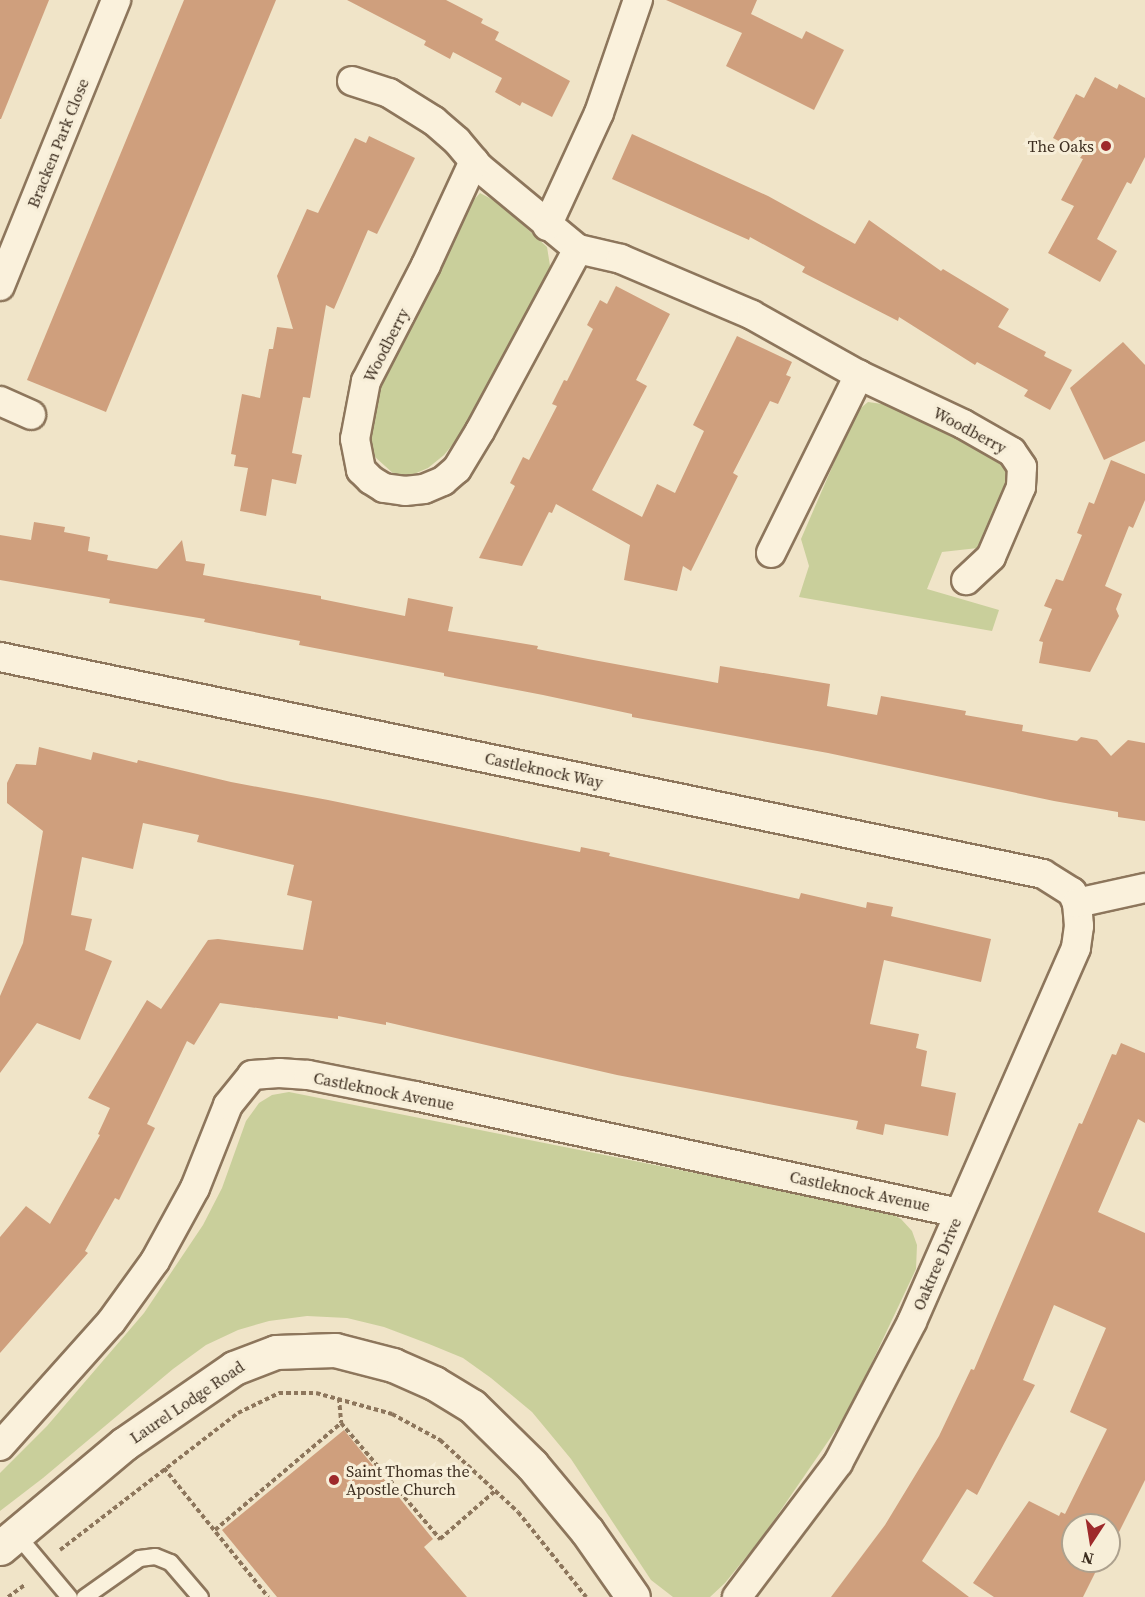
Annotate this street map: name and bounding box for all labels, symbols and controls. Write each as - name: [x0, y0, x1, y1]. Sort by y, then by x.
- street label: Bracken Park Close: [23, 76, 93, 210]
- place label: The Oaks: [1028, 136, 1094, 156]
- marker: The Oaks: [1099, 139, 1113, 153]
- street label: Woodberry: [359, 305, 413, 385]
- street label: Woodberry: [930, 403, 1010, 457]
- street label: Castleknock Way: [483, 748, 605, 792]
- street label: Castleknock Avenue: [312, 1068, 456, 1114]
- street label: Castleknock Avenue: [788, 1167, 932, 1215]
- street label: Oaktree Drive: [909, 1215, 965, 1313]
- street label: Laurel Lodge Road: [126, 1357, 248, 1447]
- place label: Saint Thomas the Apostle Church: [346, 1461, 470, 1499]
- marker: Saint Thomas the Apostle Church: [327, 1473, 341, 1487]
- north arrow: [1061, 1513, 1121, 1573]
- text: N: [1080, 1547, 1096, 1571]

